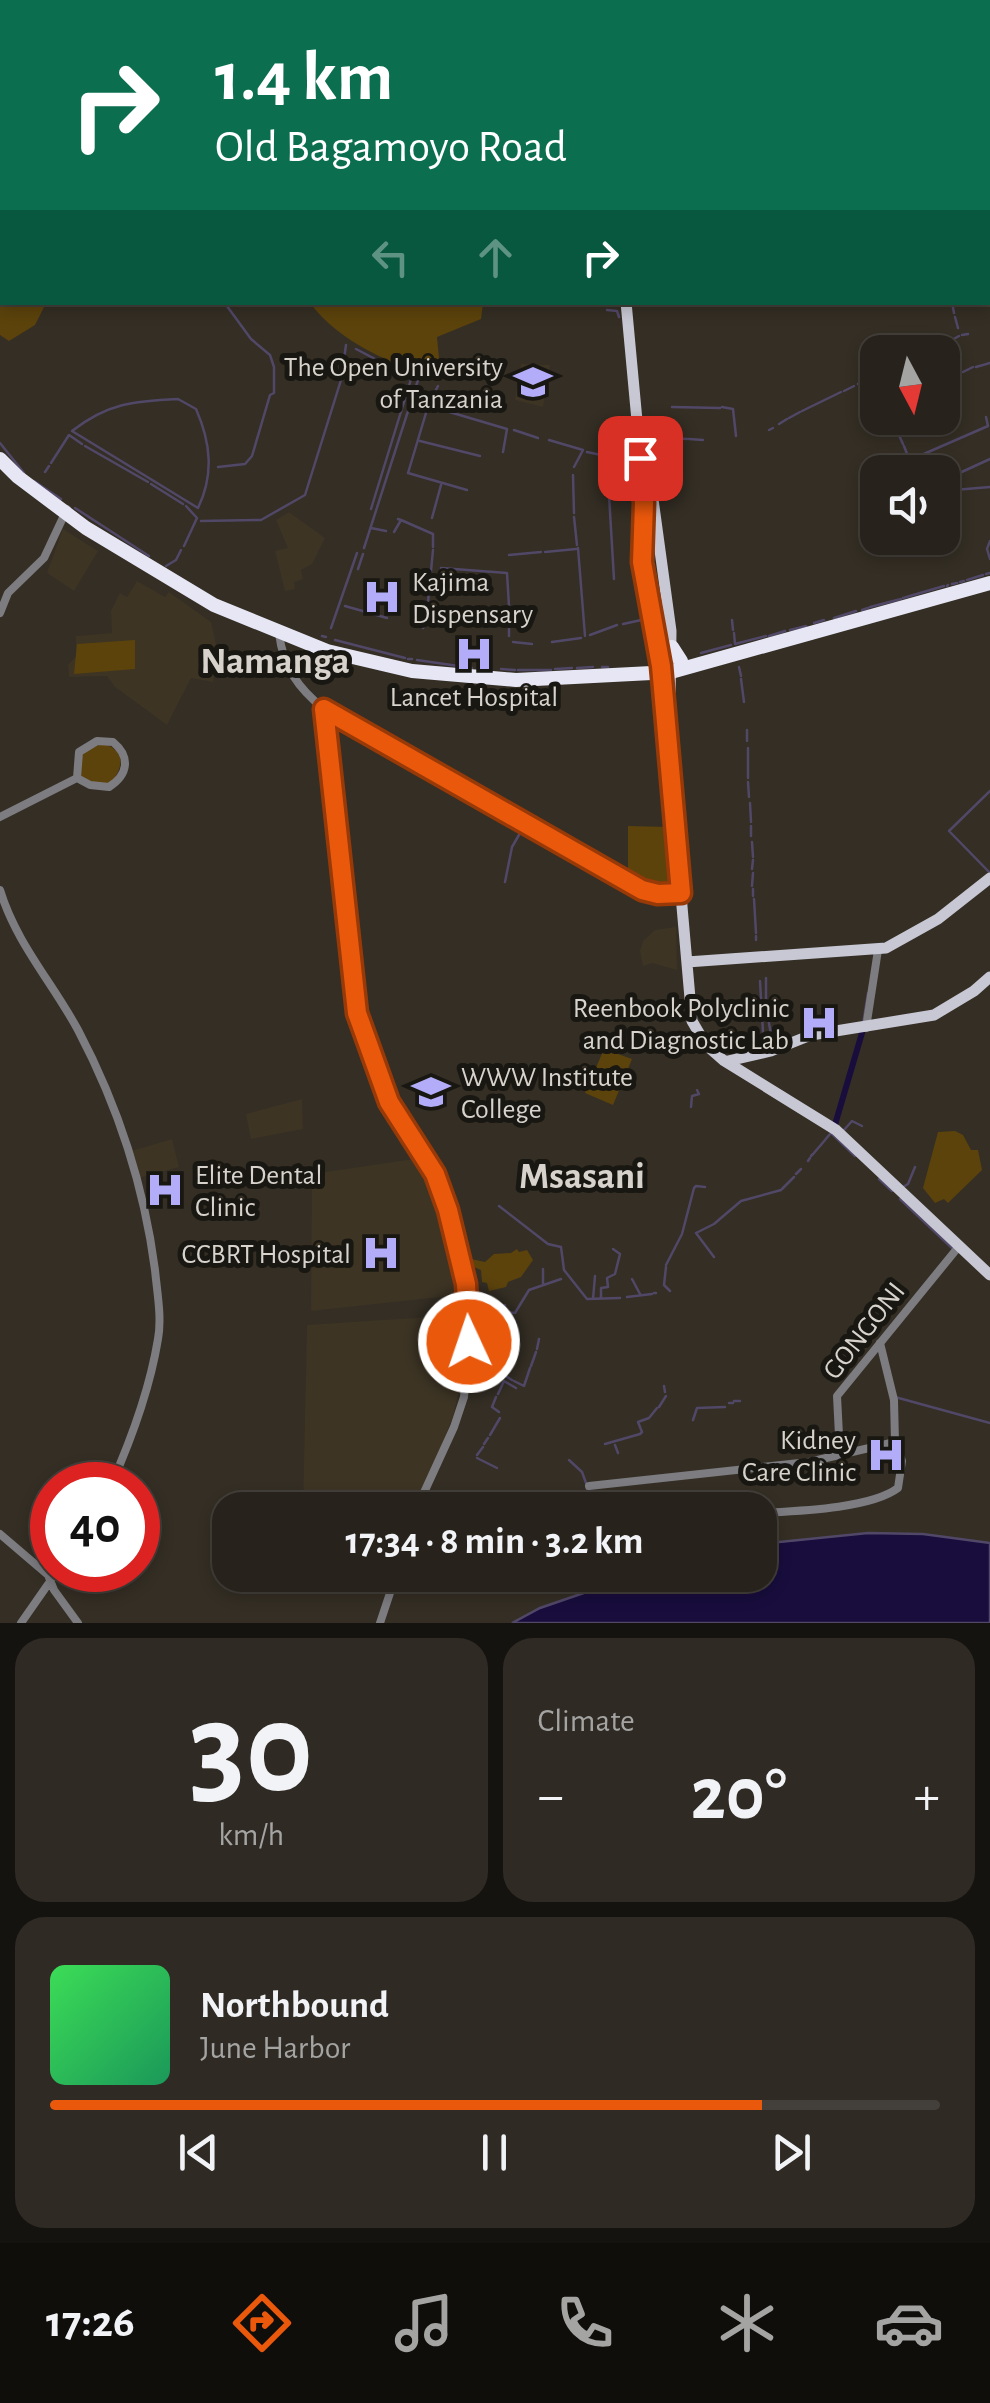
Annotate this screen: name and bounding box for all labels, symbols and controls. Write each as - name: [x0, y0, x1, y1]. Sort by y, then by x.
- icon: right: [50, 40, 180, 170]
- text: 1.4 km: [215, 43, 393, 113]
- text: Old Bagamoyo Road: [215, 125, 567, 170]
- icon: left: [363, 230, 418, 285]
- icon: ahead: [468, 230, 523, 285]
- icon: right: [573, 230, 628, 285]
- north arrow: [860, 335, 960, 435]
- map controls: [860, 335, 960, 555]
- place label: The Open University of Tanzania: [284, 354, 503, 414]
- school or university icon: The Open University of Tanzania: [512, 361, 554, 403]
- pin: [598, 416, 683, 501]
- icon: arrive: [613, 431, 668, 486]
- button: sound: [860, 455, 960, 555]
- place label: Kajima Dispensary: [412, 569, 533, 629]
- hospital icon: Kajima Dispensary: [361, 576, 403, 618]
- hospital icon: Lancet Hospital: [453, 633, 495, 675]
- district label: Namanga: [200, 643, 350, 681]
- place label: Lancet Hospital: [390, 684, 558, 712]
- place label: Reenbook Polyclinic and Diagnostic Lab: [573, 995, 789, 1055]
- hospital icon: Reenbook Polyclinic and Diagnostic Lab: [798, 1002, 840, 1044]
- place label: WWW Institute College: [461, 1064, 633, 1124]
- school or university icon: WWW Institute College: [410, 1071, 452, 1113]
- district label: Msasani: [519, 1158, 645, 1196]
- place label: Elite Dental Clinic: [195, 1162, 322, 1222]
- hospital icon: Elite Dental Clinic: [144, 1169, 186, 1211]
- hospital icon: CCBRT Hospital: [360, 1232, 402, 1274]
- place label: CCBRT Hospital: [182, 1241, 351, 1269]
- street label: GONGONI: [818, 1278, 911, 1385]
- position arrow: [417, 1290, 521, 1394]
- place label: Kidney Care Clinic: [742, 1427, 856, 1487]
- hospital icon: Kidney Care Clinic: [865, 1434, 907, 1476]
- speed limit sign: 40: [30, 1462, 160, 1592]
- text: 17:34 · 8 min · 3.2 km: [346, 1523, 644, 1561]
- text: 30: [189, 1686, 313, 1816]
- text: Climate: [538, 1705, 635, 1737]
- text: 20°: [691, 1758, 787, 1833]
- text: −: [538, 1769, 564, 1824]
- text: +: [914, 1769, 940, 1824]
- text: km/h: [218, 1819, 284, 1851]
- text: Northbound: [200, 1987, 389, 2025]
- text: June Harbor: [200, 2032, 350, 2064]
- icon: previous: [171, 2125, 226, 2180]
- icon: pause: [467, 2125, 522, 2180]
- icon: next: [764, 2125, 819, 2180]
- icon: directions: [227, 2288, 297, 2358]
- icon: music: [389, 2288, 459, 2358]
- icon: phone: [550, 2288, 620, 2358]
- icon: climate: [712, 2288, 782, 2358]
- icon: car: [874, 2288, 944, 2358]
- text: 17:26: [46, 2300, 135, 2345]

